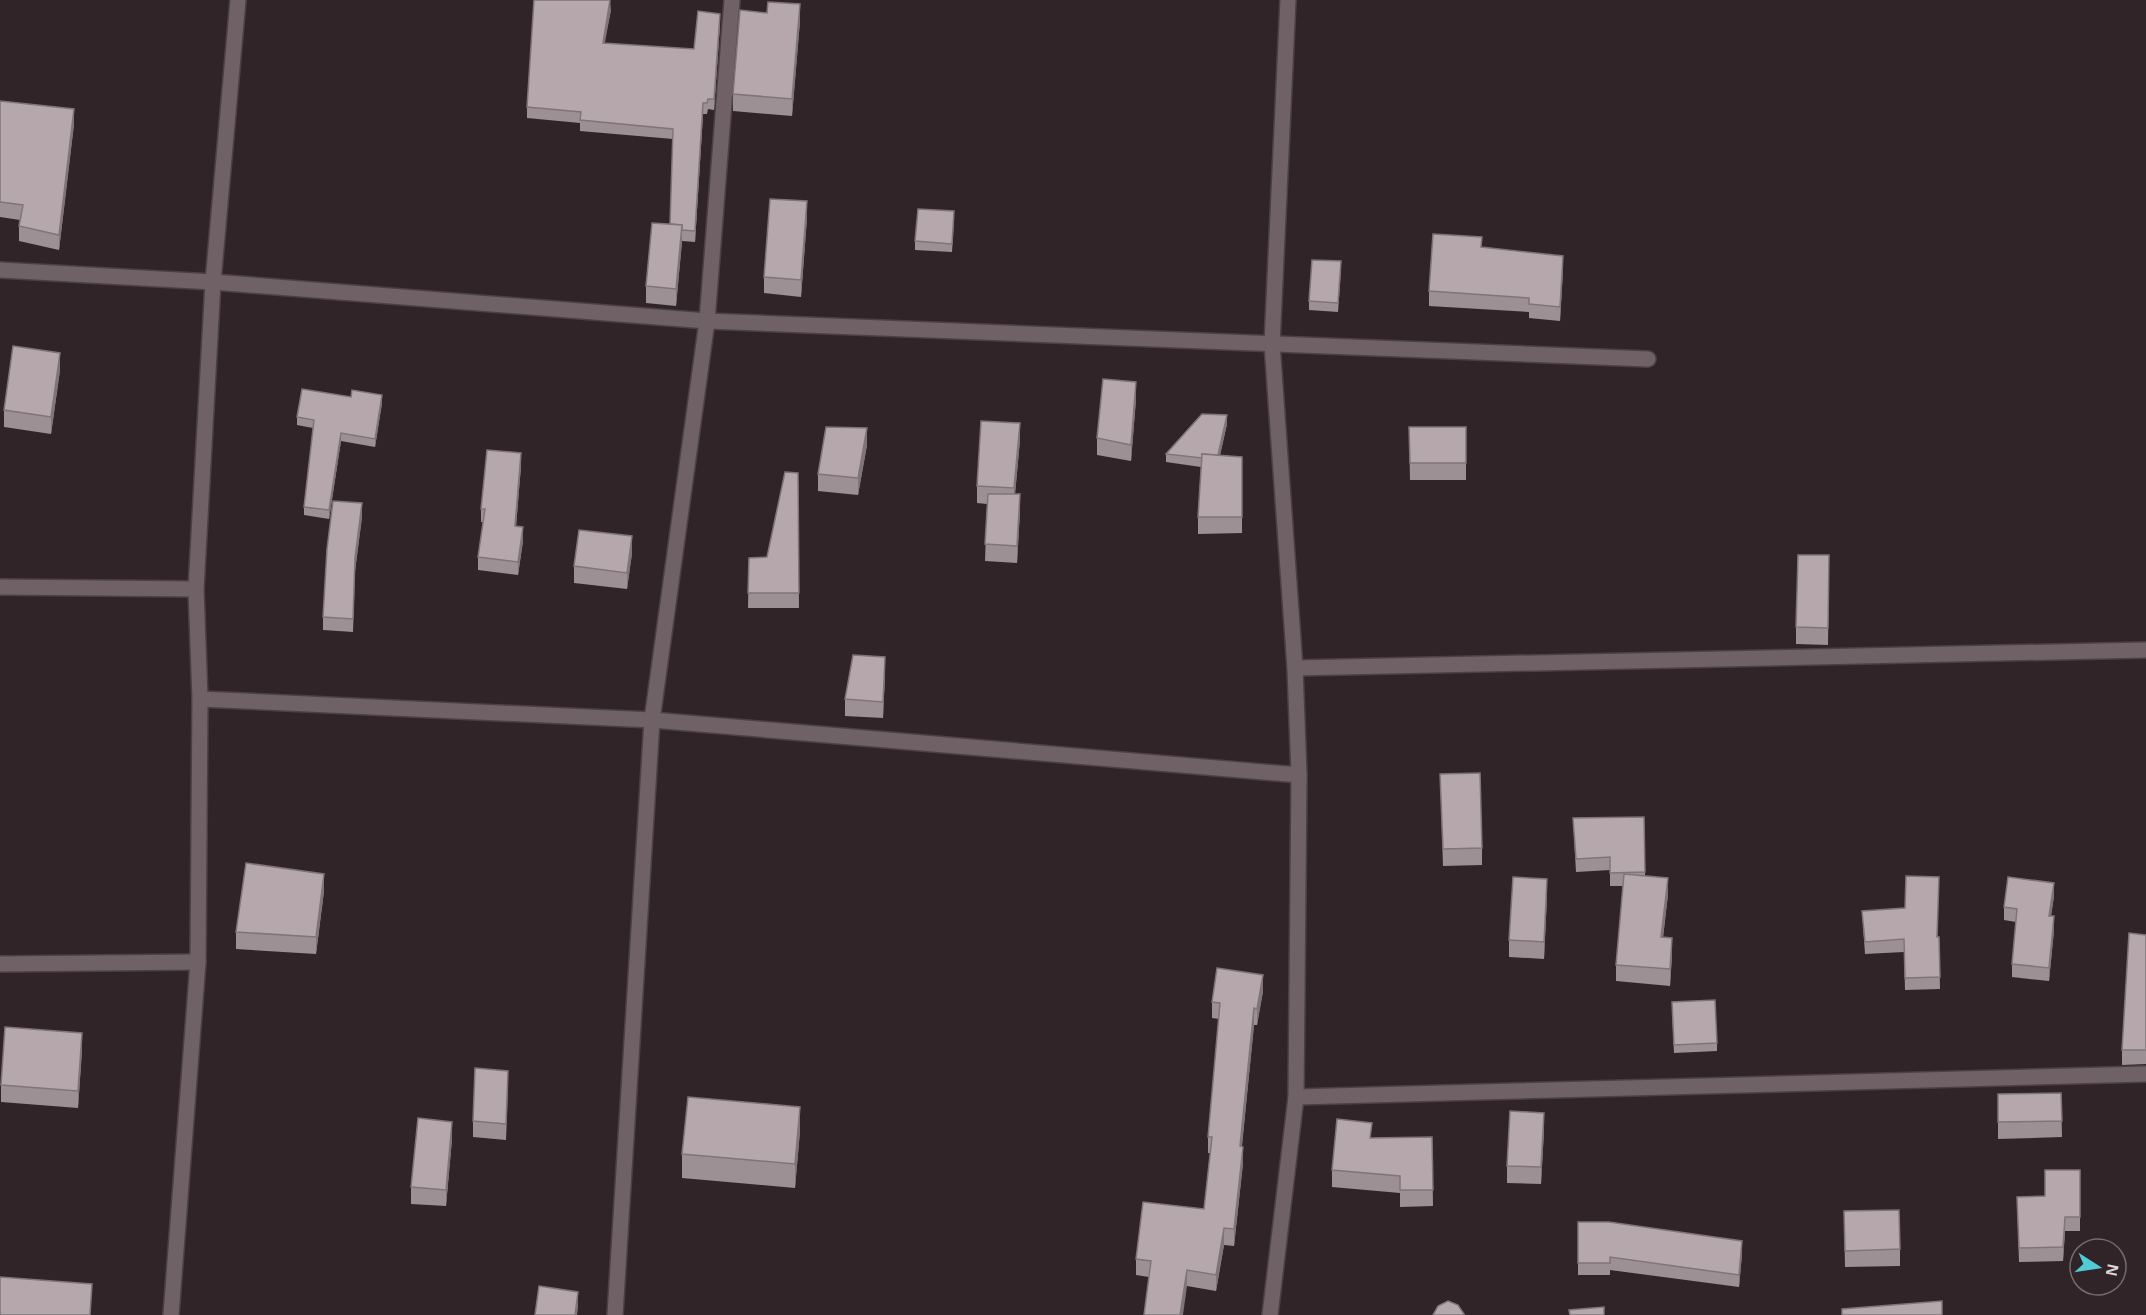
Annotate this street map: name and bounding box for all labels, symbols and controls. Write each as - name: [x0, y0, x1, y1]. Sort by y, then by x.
- north arrow: [2068, 1237, 2128, 1297]
- text: N: [2103, 1263, 2122, 1277]

